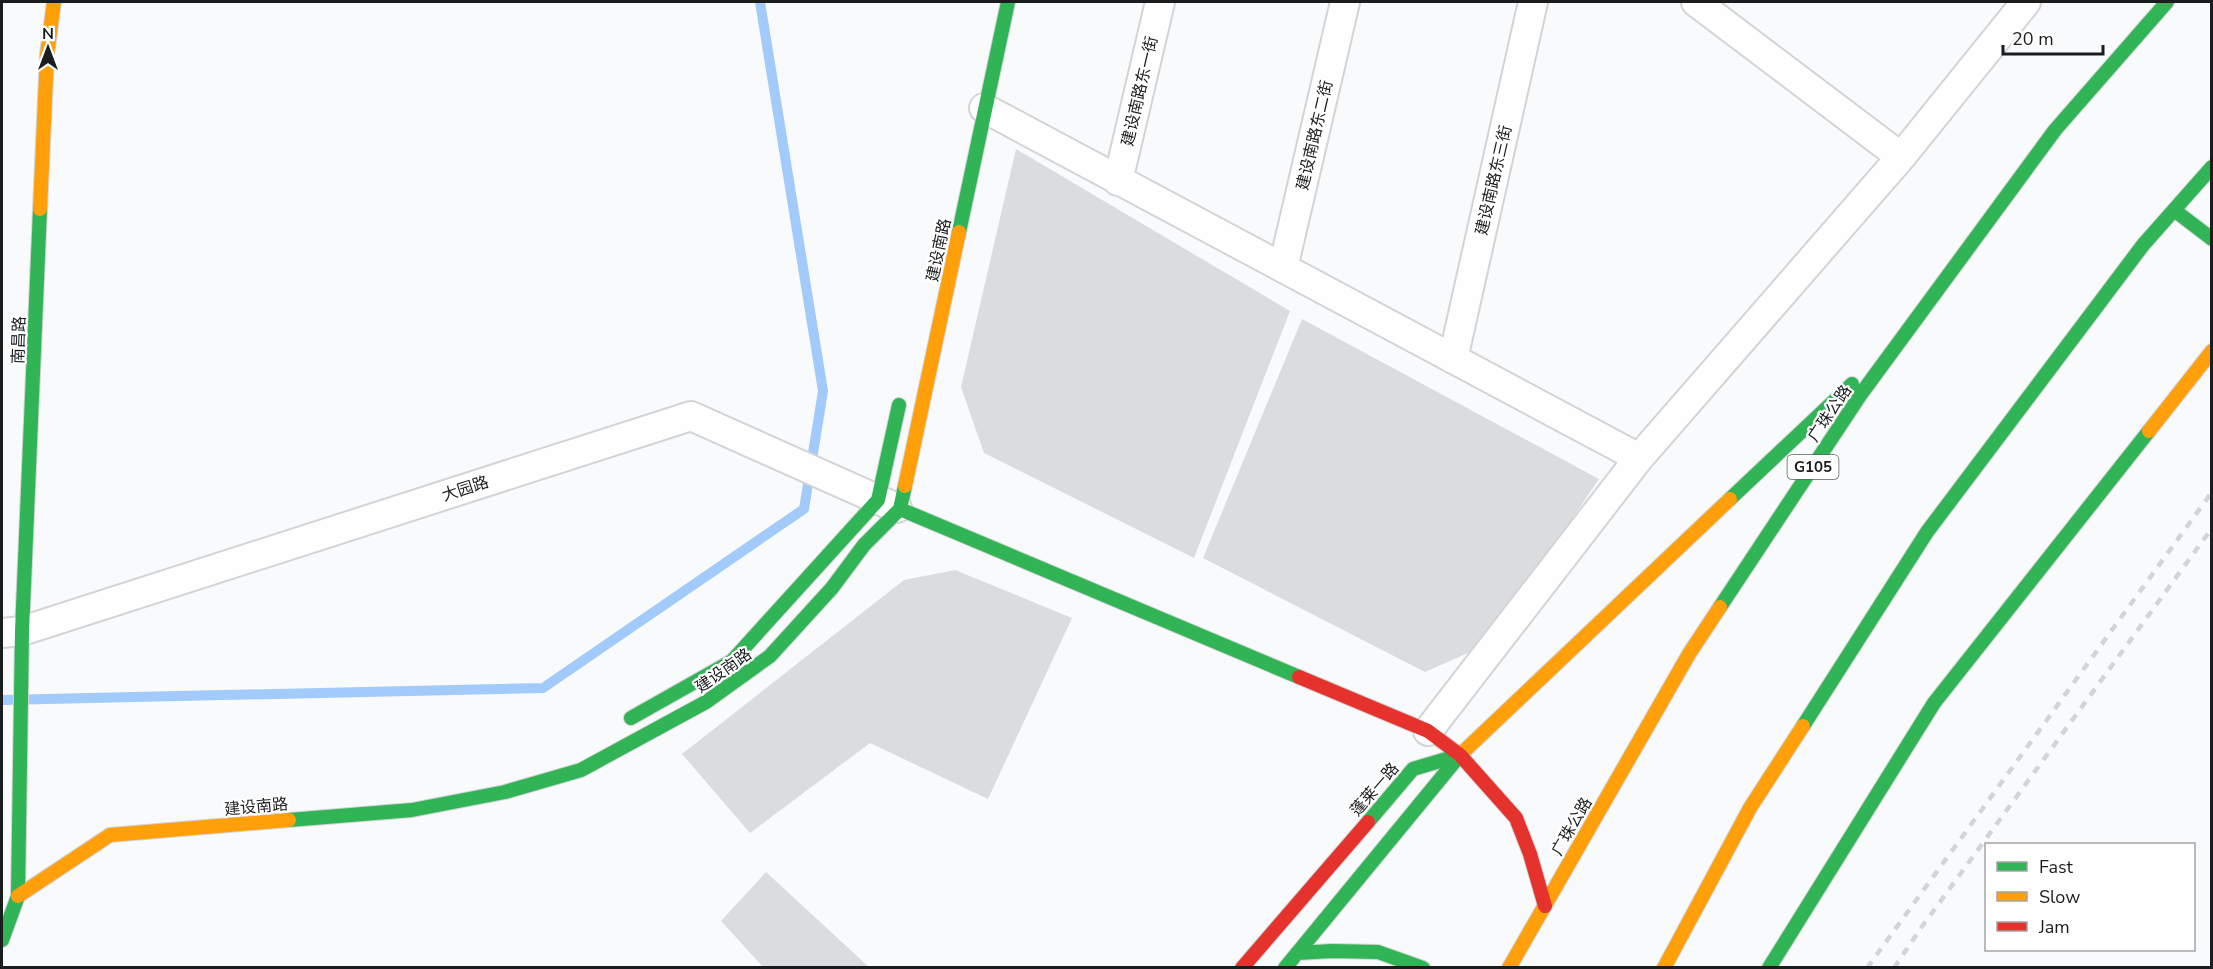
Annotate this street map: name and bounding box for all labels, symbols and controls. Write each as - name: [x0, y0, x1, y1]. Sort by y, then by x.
- north arrow: [18, 18, 78, 78]
- scale bar: [2003, 18, 2104, 56]
- text: N: [42, 23, 54, 45]
- text: 20 m: [2012, 27, 2054, 51]
- street label: 建设南路东一街: [1117, 34, 1163, 148]
- street label: 建设南路东二街: [1292, 78, 1338, 192]
- street label: 建设南路东三街: [1471, 123, 1517, 237]
- street label: 建设南路: [922, 217, 956, 284]
- street label: 南昌路: [7, 316, 31, 364]
- street label: 广珠公路: [1803, 381, 1857, 446]
- road number: G105: [1788, 455, 1838, 479]
- street label: 大园路: [439, 471, 492, 507]
- street label: 建设南路: [691, 643, 756, 698]
- street label: 蓬莱一路: [1345, 758, 1404, 821]
- street label: 建设南路: [223, 793, 289, 821]
- street label: 广珠公路: [1546, 793, 1597, 860]
- legend: [1985, 843, 2195, 951]
- text: Fast: [2039, 855, 2074, 879]
- text: Slow: [2039, 885, 2080, 909]
- text: Jam: [2038, 915, 2070, 939]

